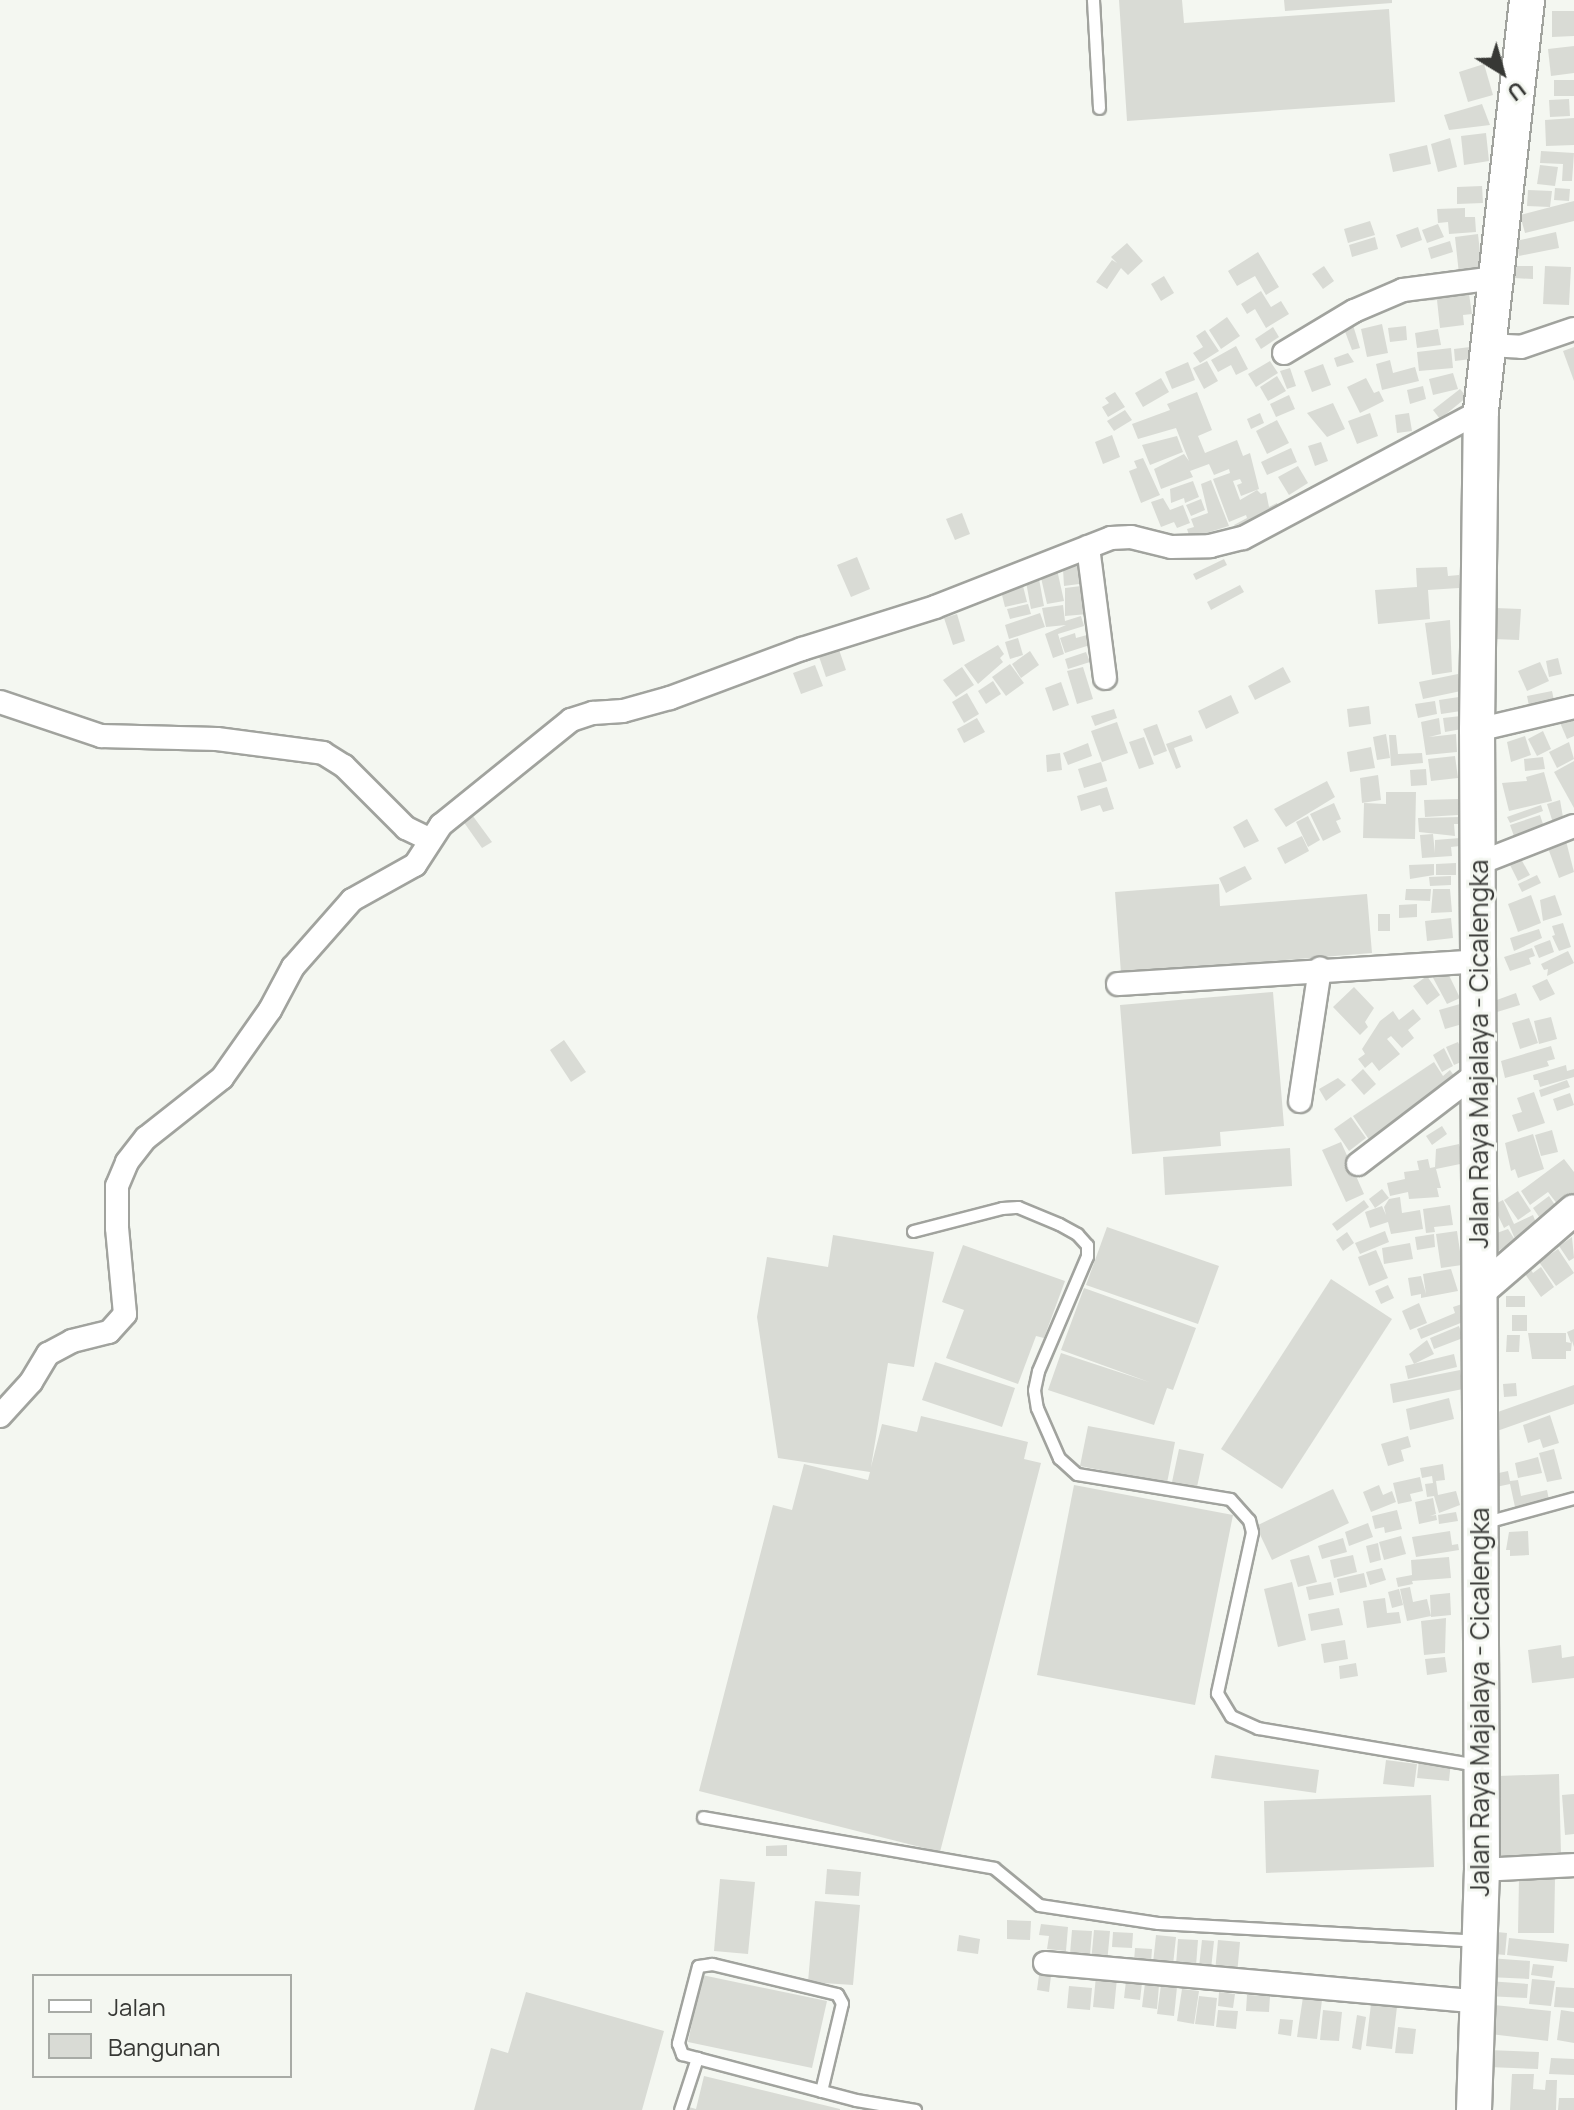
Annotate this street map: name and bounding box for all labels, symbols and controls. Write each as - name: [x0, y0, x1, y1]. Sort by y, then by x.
- north arrow: [1462, 32, 1542, 112]
- text: U: [1501, 74, 1532, 108]
- street label: Jalan Raya Majalaya - Cicalengka: [1463, 860, 1495, 1248]
- street label: Jalan Raya Majalaya - Cicalengka: [1464, 1508, 1496, 1896]
- legend: [32, 1974, 292, 2078]
- text: Jalan: [108, 1990, 166, 2023]
- text: Bangunan: [108, 2030, 221, 2063]

